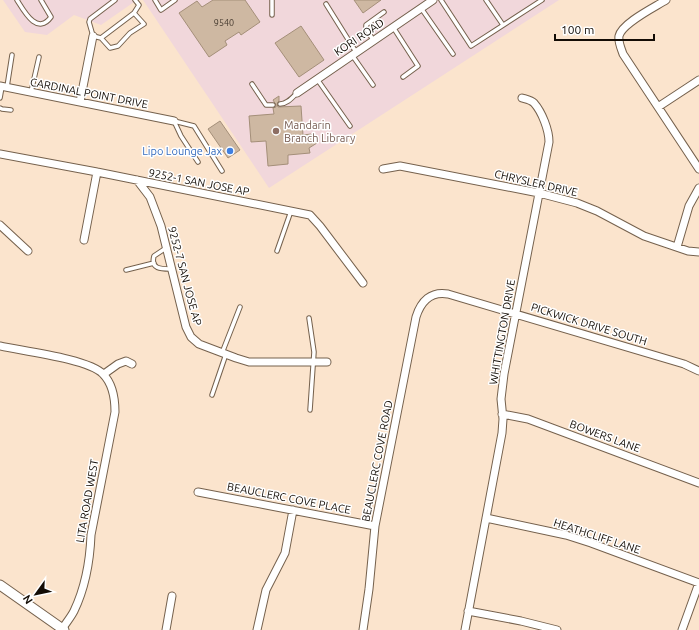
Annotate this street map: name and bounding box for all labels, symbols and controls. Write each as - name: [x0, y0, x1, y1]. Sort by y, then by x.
- street label: KORI ROAD: [332, 16, 386, 58]
- scale bar: [555, 16, 654, 42]
- house number: 9540: [214, 18, 234, 28]
- text: 100 m: [561, 23, 594, 36]
- street label: CARDINAL POINT DRIVE: [29, 76, 149, 110]
- place label: Mandarin Branch Library: [284, 119, 356, 144]
- marker: Mandarin Branch Library: [271, 126, 281, 136]
- place label: Lipo Lounge Jax: [142, 145, 222, 157]
- marker: Lipo Lounge Jax: [225, 146, 235, 156]
- street label: 9252-1 SAN JOSE AP: [148, 166, 251, 198]
- street label: CHRYSLER DRIVE: [493, 168, 579, 198]
- street label: 9252-7 SAN JOSE AP: [166, 225, 204, 327]
- street label: WHITTINGTON DRIVE: [487, 278, 517, 386]
- street label: PICKWICK DRIVE SOUTH: [530, 301, 648, 347]
- street label: BEAUCLERC COVE ROAD: [359, 399, 395, 523]
- street label: BOWERS LANE: [568, 418, 642, 454]
- street label: LITA ROAD WEST: [74, 458, 100, 544]
- street label: BEAUCLERC COVE PLACE: [226, 480, 352, 516]
- street label: HEATHCLIFF LANE: [552, 516, 642, 556]
- north arrow: [16, 574, 56, 614]
- text: N: [20, 593, 35, 606]

